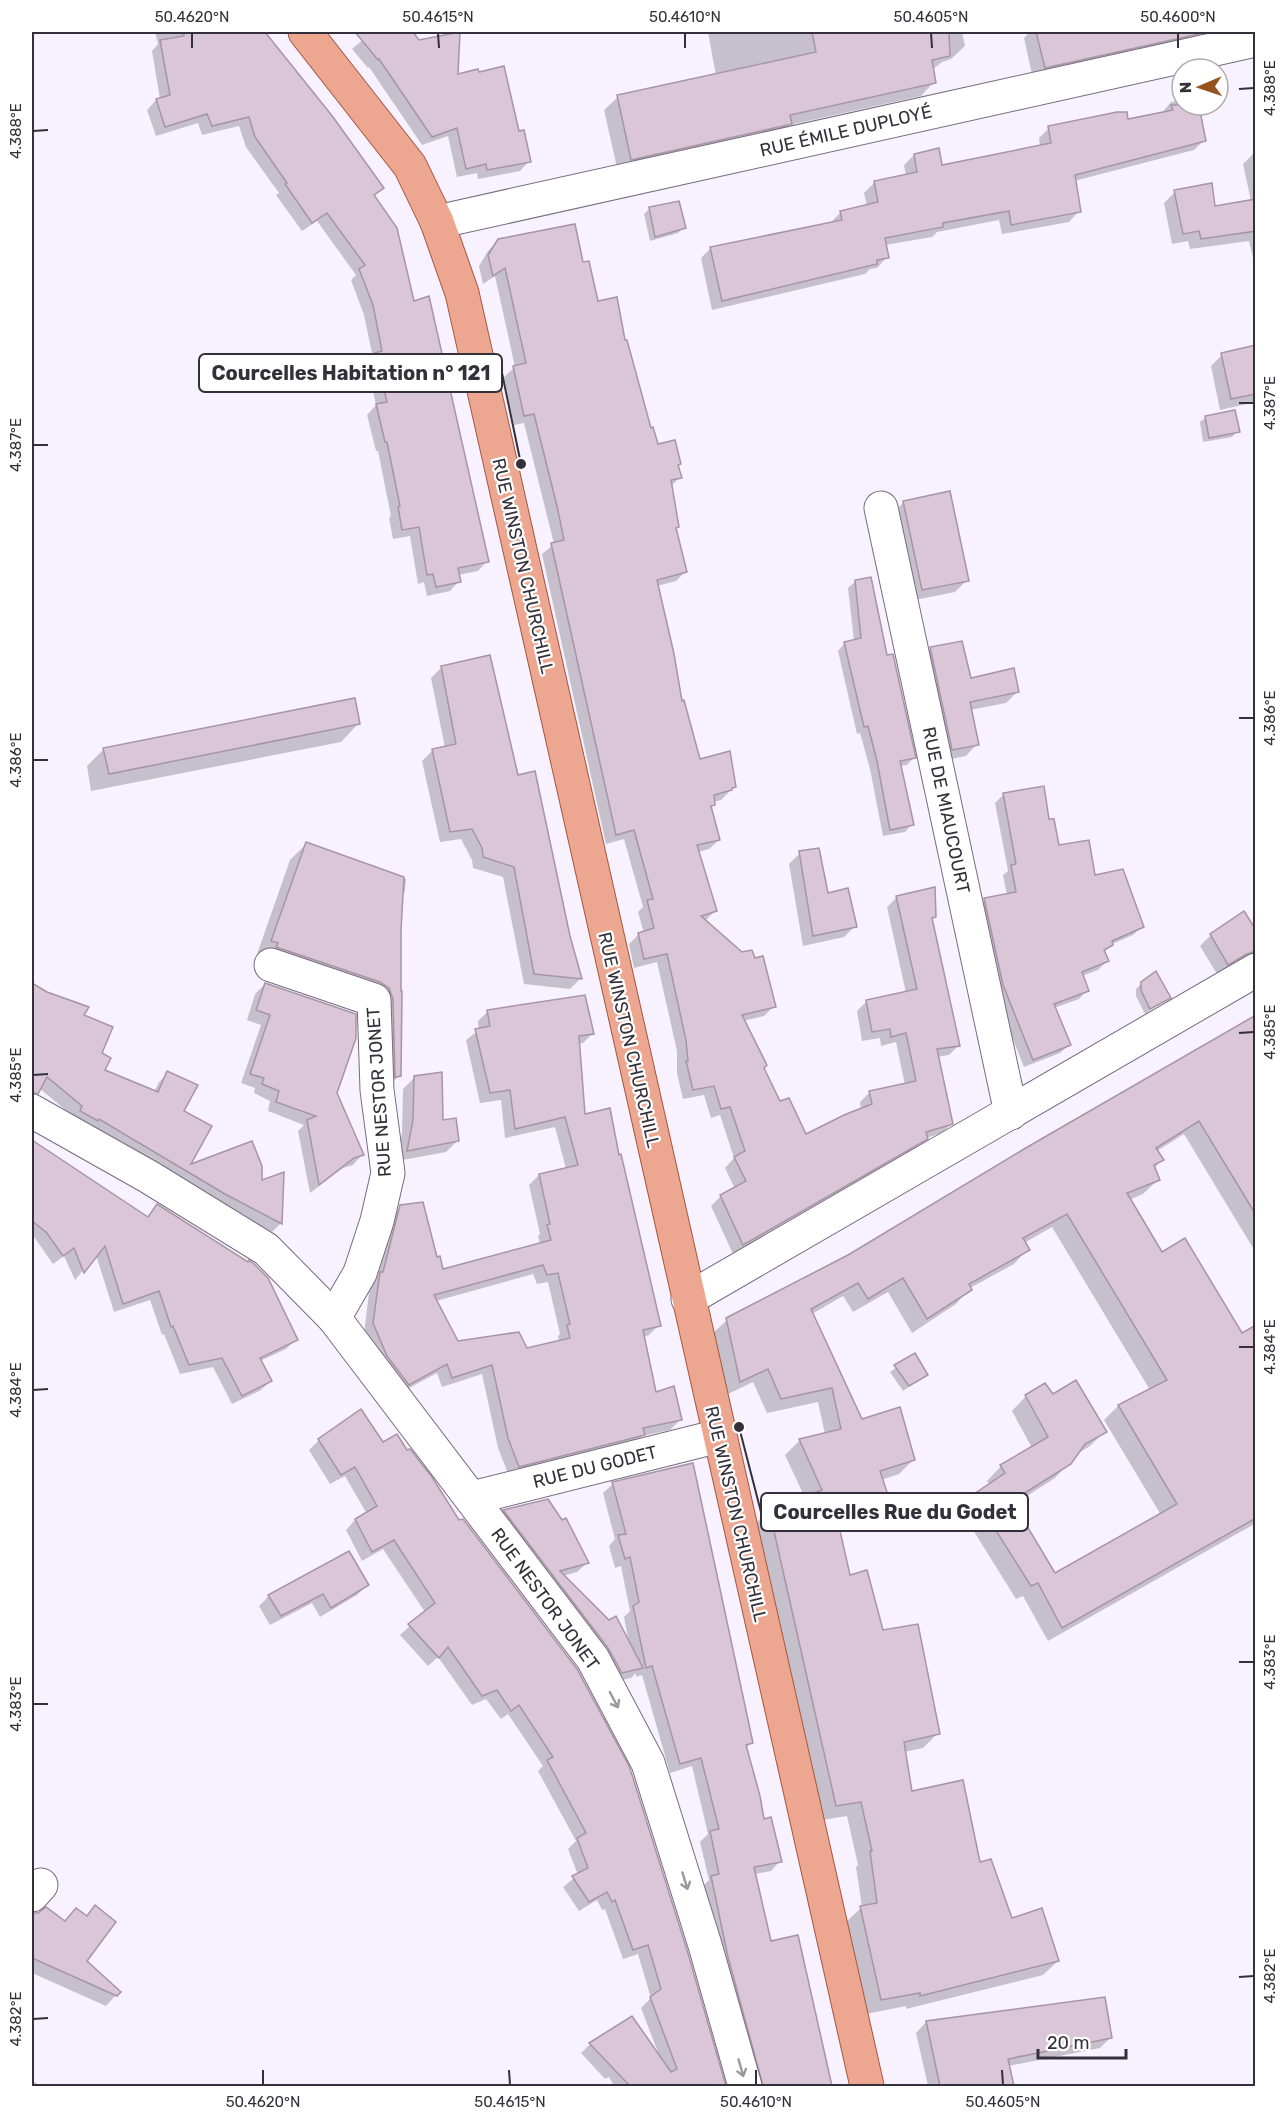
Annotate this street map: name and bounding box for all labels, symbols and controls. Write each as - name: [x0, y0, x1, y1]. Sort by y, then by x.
- text: 50.4620°N: [155, 8, 229, 26]
- text: 50.4615°N: [402, 8, 474, 26]
- text: 50.4610°N: [649, 8, 721, 26]
- text: 50.4605°N: [894, 8, 968, 26]
- text: 50.4600°N: [1140, 8, 1216, 26]
- north arrow: [1170, 57, 1230, 117]
- text: 4.388°E: [1261, 60, 1279, 116]
- text: N: [1176, 81, 1195, 94]
- street label: RUE ÉMILE DUPLOYÉ: [758, 100, 934, 162]
- text: 4.388°E: [7, 103, 25, 159]
- callout: Courcelles Habitation n° 121: [199, 354, 502, 392]
- text: Courcelles Habitation n° 121: [211, 361, 491, 385]
- text: 4.387°E: [1261, 376, 1279, 430]
- text: 4.387°E: [7, 418, 25, 472]
- street label: RUE WINSTON CHURCHILL: [487, 456, 559, 676]
- text: 4.386°E: [1261, 690, 1279, 746]
- street label: RUE DE MIAUCOURT: [918, 725, 974, 895]
- text: 4.386°E: [7, 732, 25, 788]
- street label: RUE WINSTON CHURCHILL: [593, 930, 665, 1150]
- text: 4.385°E: [1261, 1004, 1279, 1060]
- street label: RUE NESTOR JONET: [362, 1006, 396, 1178]
- text: 4.385°E: [7, 1047, 25, 1103]
- text: 4.384°E: [1261, 1319, 1279, 1375]
- text: 4.384°E: [7, 1362, 25, 1418]
- street label: RUE WINSTON CHURCHILL: [700, 1404, 772, 1624]
- street label: RUE DU GODET: [531, 1441, 659, 1493]
- callout: Courcelles Rue du Godet: [761, 1493, 1028, 1531]
- text: Courcelles Rue du Godet: [773, 1500, 1017, 1524]
- street label: RUE NESTOR JONET: [486, 1524, 604, 1674]
- text: 4.383°E: [1261, 1634, 1279, 1690]
- text: 4.383°E: [7, 1676, 25, 1732]
- one-way arrow: [608, 1691, 620, 1708]
- one-way arrow: [680, 1871, 691, 1890]
- text: 4.382°E: [1261, 1948, 1279, 2004]
- text: 4.382°E: [7, 1991, 25, 2047]
- scale bar: [1038, 2022, 1126, 2060]
- text: 20 m: [1047, 2032, 1089, 2054]
- one-way arrow: [736, 2058, 747, 2077]
- text: 50.4620°N: [226, 2093, 300, 2111]
- text: 50.4615°N: [474, 2093, 546, 2111]
- text: 50.4610°N: [720, 2093, 792, 2111]
- text: 50.4605°N: [966, 2093, 1040, 2111]

